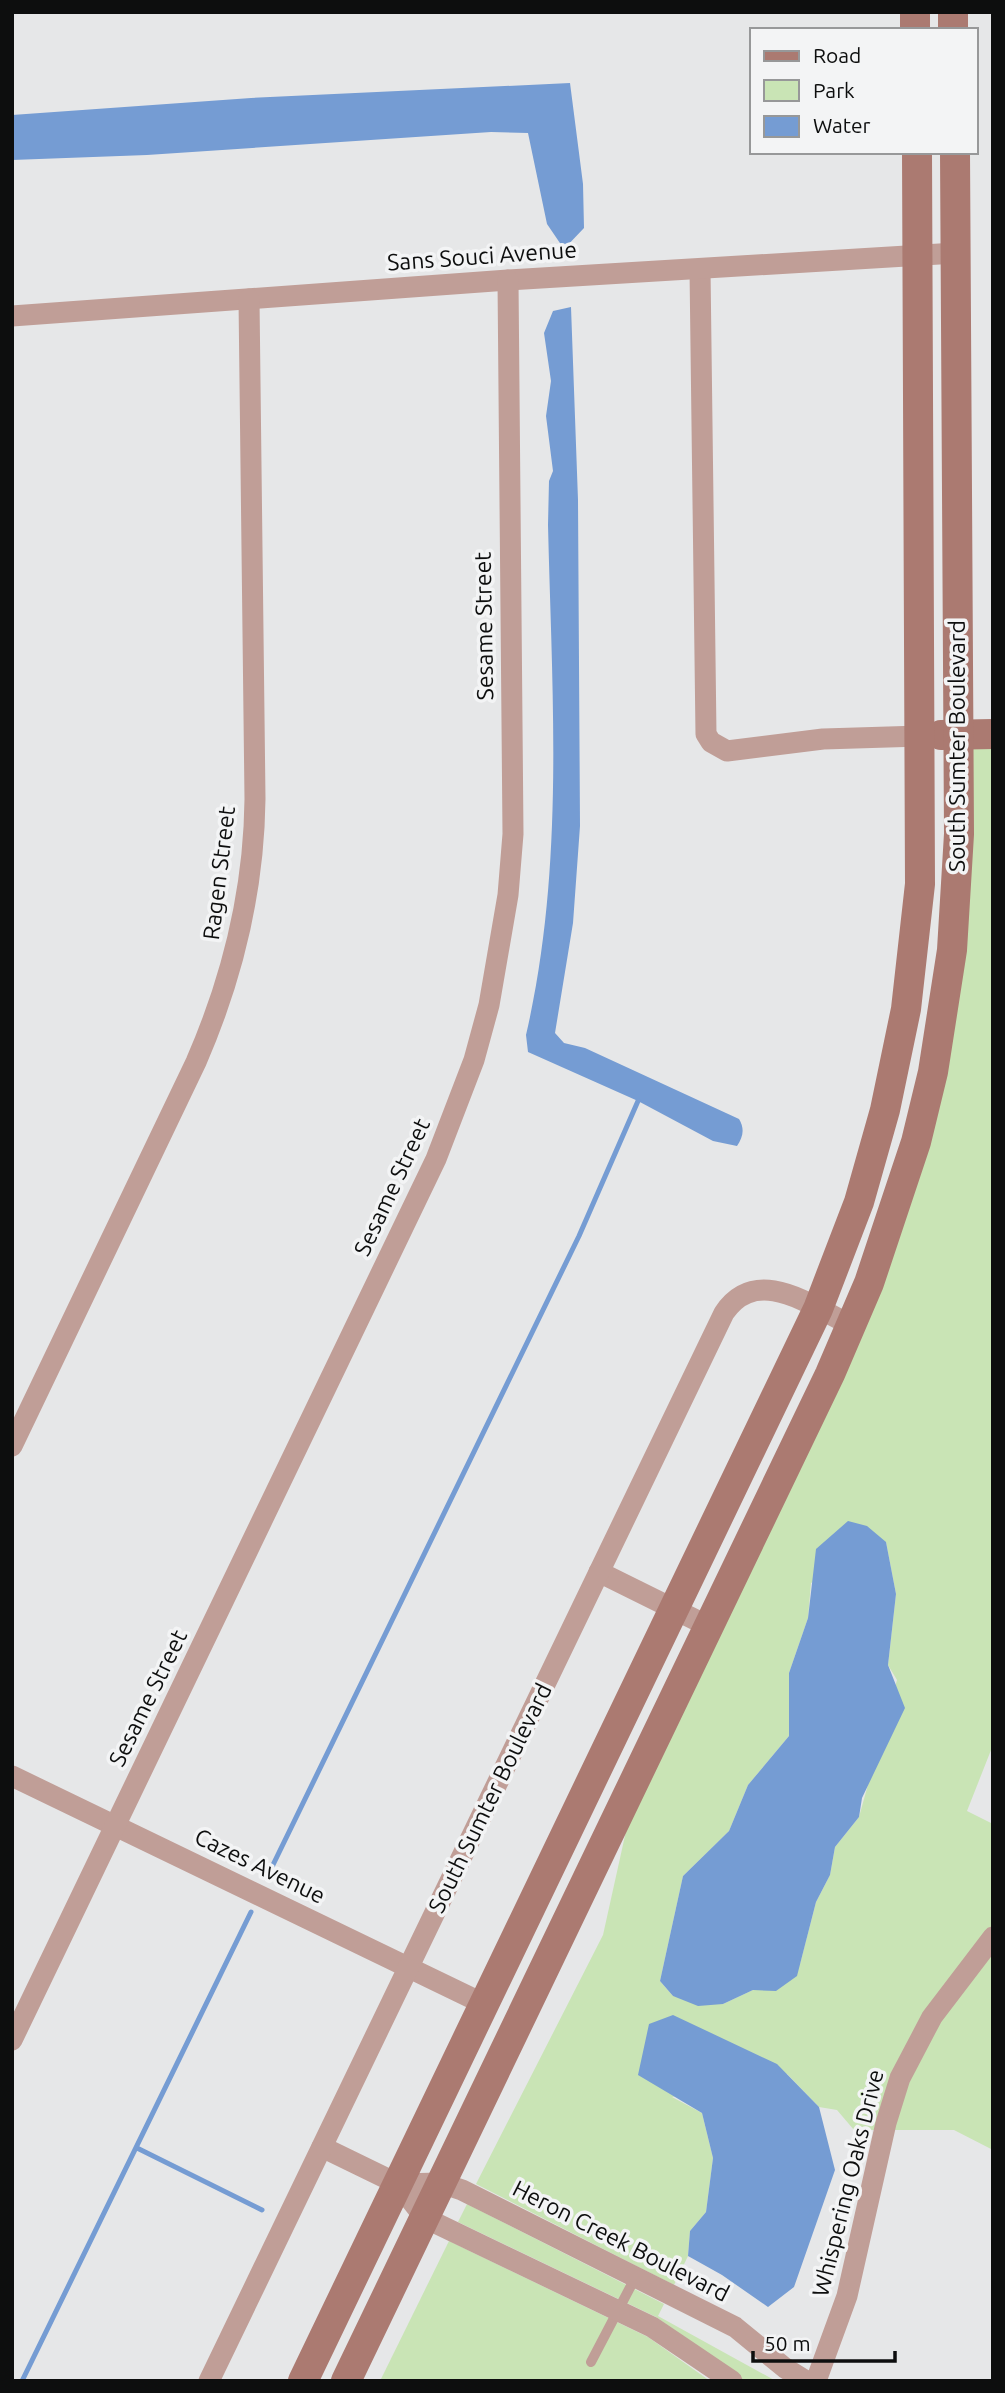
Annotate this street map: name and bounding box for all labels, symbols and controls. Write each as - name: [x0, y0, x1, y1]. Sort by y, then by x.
- legend: [750, 28, 977, 154]
- text: Road: [813, 43, 861, 67]
- text: Park: [813, 78, 855, 102]
- text: Water: [813, 113, 871, 137]
- street label: Sans Souci Avenue: [386, 236, 578, 275]
- street label: Sesame Street: [470, 552, 497, 701]
- street label: South Sumter Boulevard: [944, 620, 969, 872]
- street label: Ragen Street: [198, 805, 239, 941]
- street label: Sesame Street: [349, 1114, 434, 1259]
- street label: Sesame Street: [104, 1626, 191, 1770]
- street label: South Sumter Boulevard: [423, 1679, 556, 1916]
- street label: Cazes Avenue: [191, 1823, 329, 1908]
- street label: Whispering Oaks Drive: [807, 2067, 888, 2299]
- street label: Heron Creek Boulevard: [509, 2175, 734, 2306]
- scale bar: [753, 2320, 895, 2364]
- text: 50 m: [764, 2331, 811, 2355]

